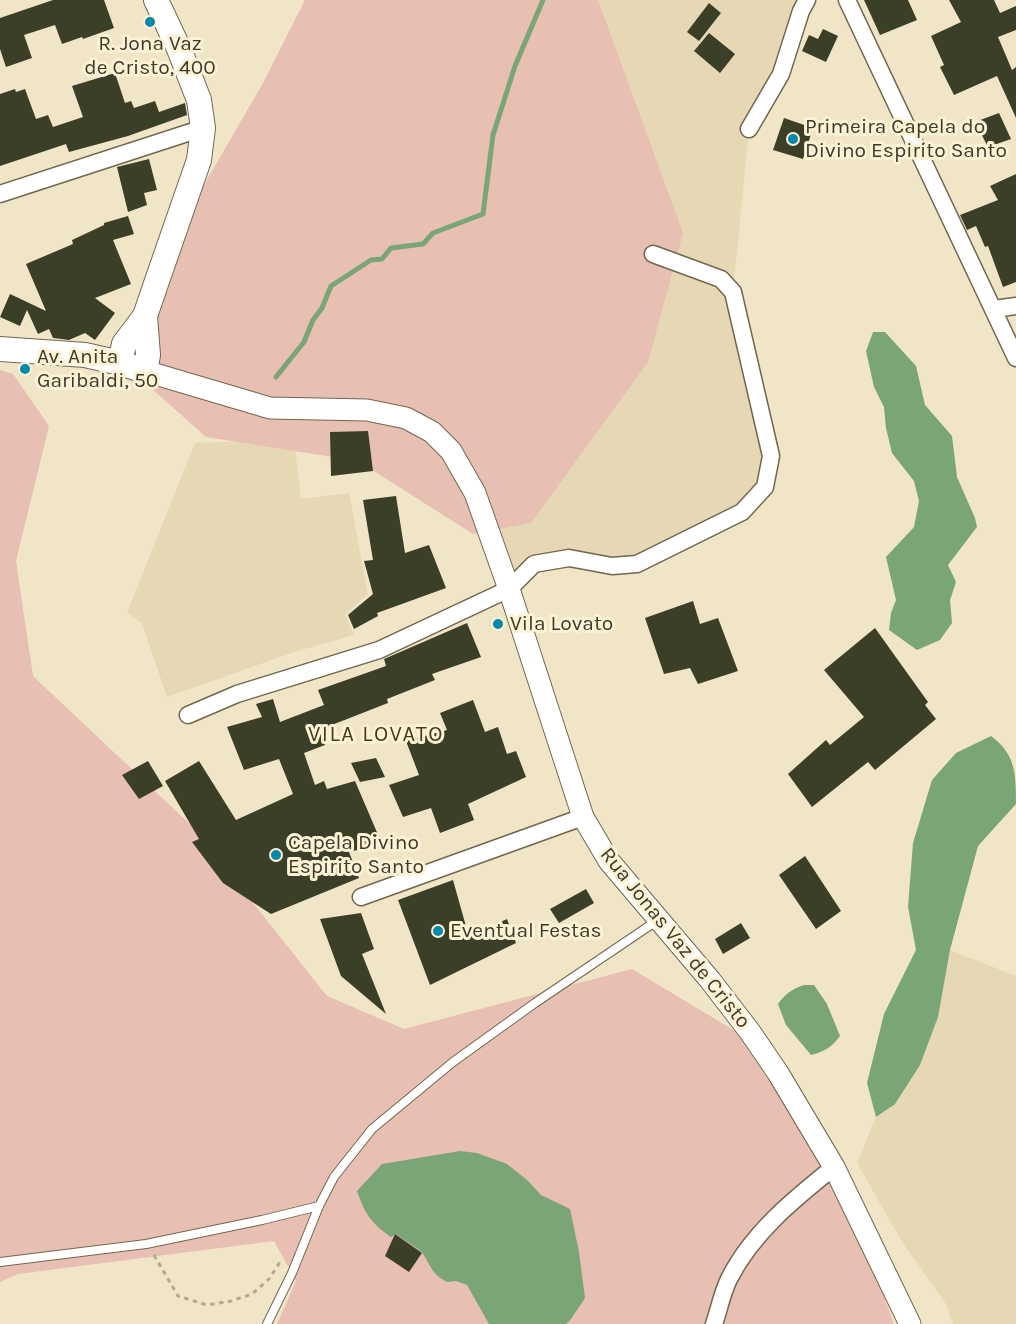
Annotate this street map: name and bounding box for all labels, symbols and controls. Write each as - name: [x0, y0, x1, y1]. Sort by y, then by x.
- marker: R. Jona Vaz de Cristo, 400: [143, 15, 157, 29]
- place label: R. Jona Vaz de Cristo, 400: [84, 31, 216, 81]
- place label: Primeira Capela do Divino Espirito Santo: [805, 114, 1007, 164]
- marker: Primeira Capela do Divino Espirito Santo: [786, 132, 800, 146]
- place label: Av. Anita Garibaldi, 50: [37, 344, 158, 394]
- marker: Av. Anita Garibaldi, 50: [18, 362, 32, 376]
- place label: Vila Lovato: [510, 611, 613, 637]
- marker: Vila Lovato: [491, 617, 505, 631]
- district label: VILA LOVATO: [308, 722, 444, 748]
- place label: Capela Divino Espirito Santo: [288, 830, 424, 880]
- street label: Rua Jonas Vaz de Cristo: [594, 843, 756, 1033]
- marker: Capela Divino Espirito Santo: [269, 848, 283, 862]
- place label: Eventual Festas: [450, 918, 602, 944]
- marker: Eventual Festas: [431, 924, 445, 938]

